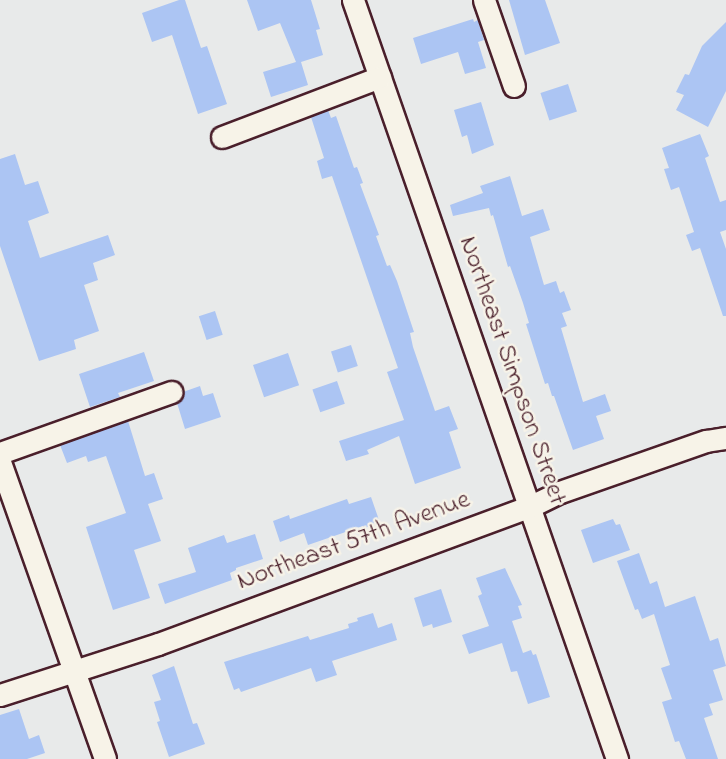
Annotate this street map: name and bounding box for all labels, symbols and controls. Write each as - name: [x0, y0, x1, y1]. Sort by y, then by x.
- street label: Northeast Simpson Street: [450, 233, 572, 509]
- street label: Northeast 57th Avenue: [233, 485, 475, 599]

